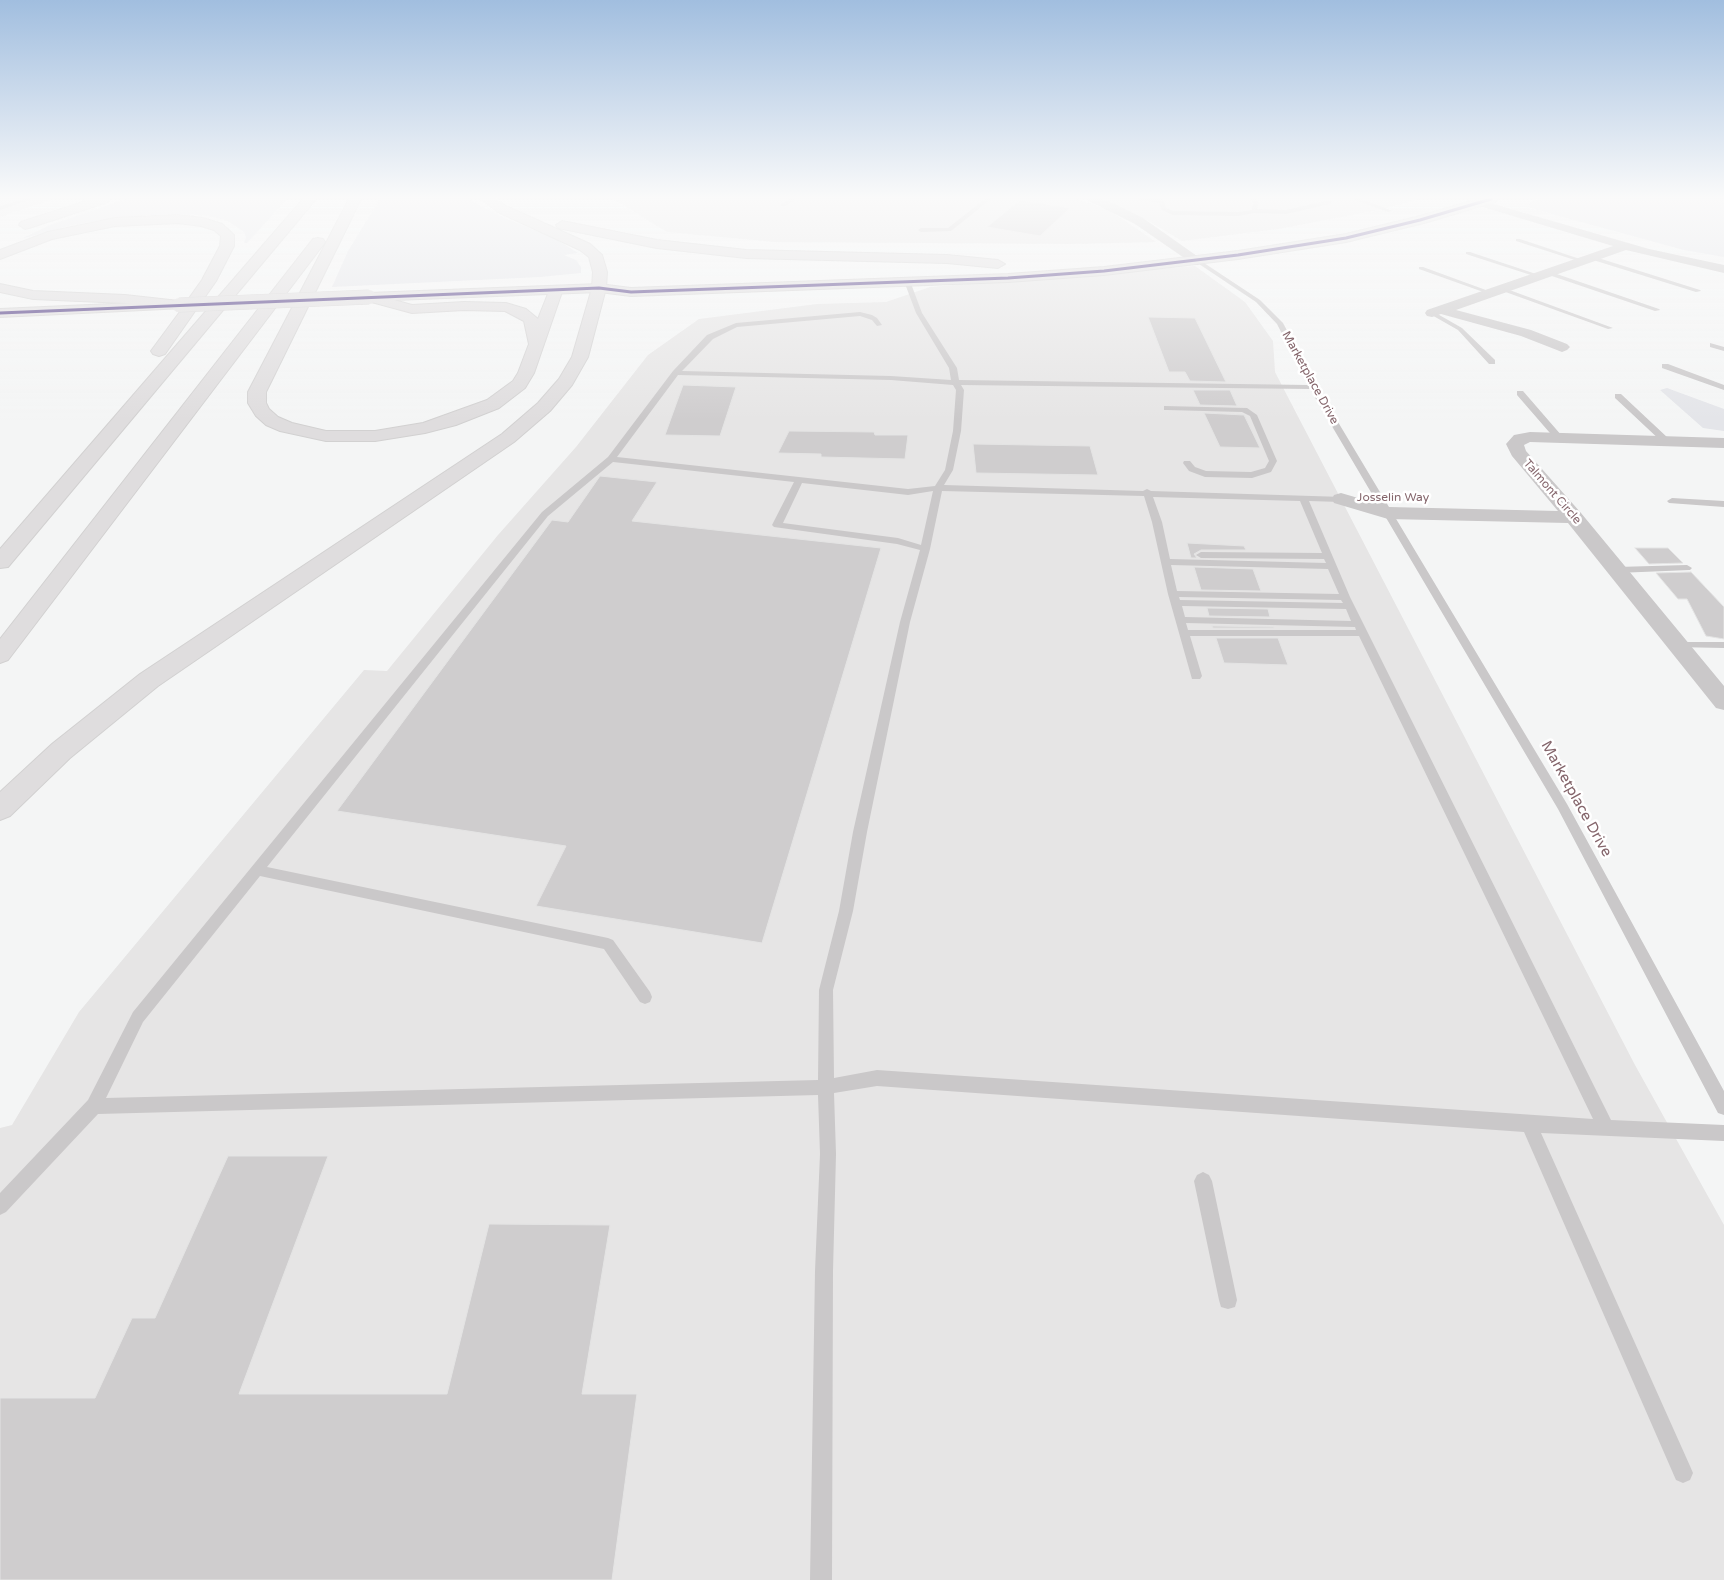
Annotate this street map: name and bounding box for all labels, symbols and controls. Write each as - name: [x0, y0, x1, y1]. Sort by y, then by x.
- street label: Marketplace Drive: [1279, 329, 1341, 427]
- street label: Talmont Circle: [1520, 457, 1584, 527]
- street label: Josselin Way: [1357, 491, 1429, 505]
- street label: Marketplace Drive: [1537, 738, 1615, 860]

